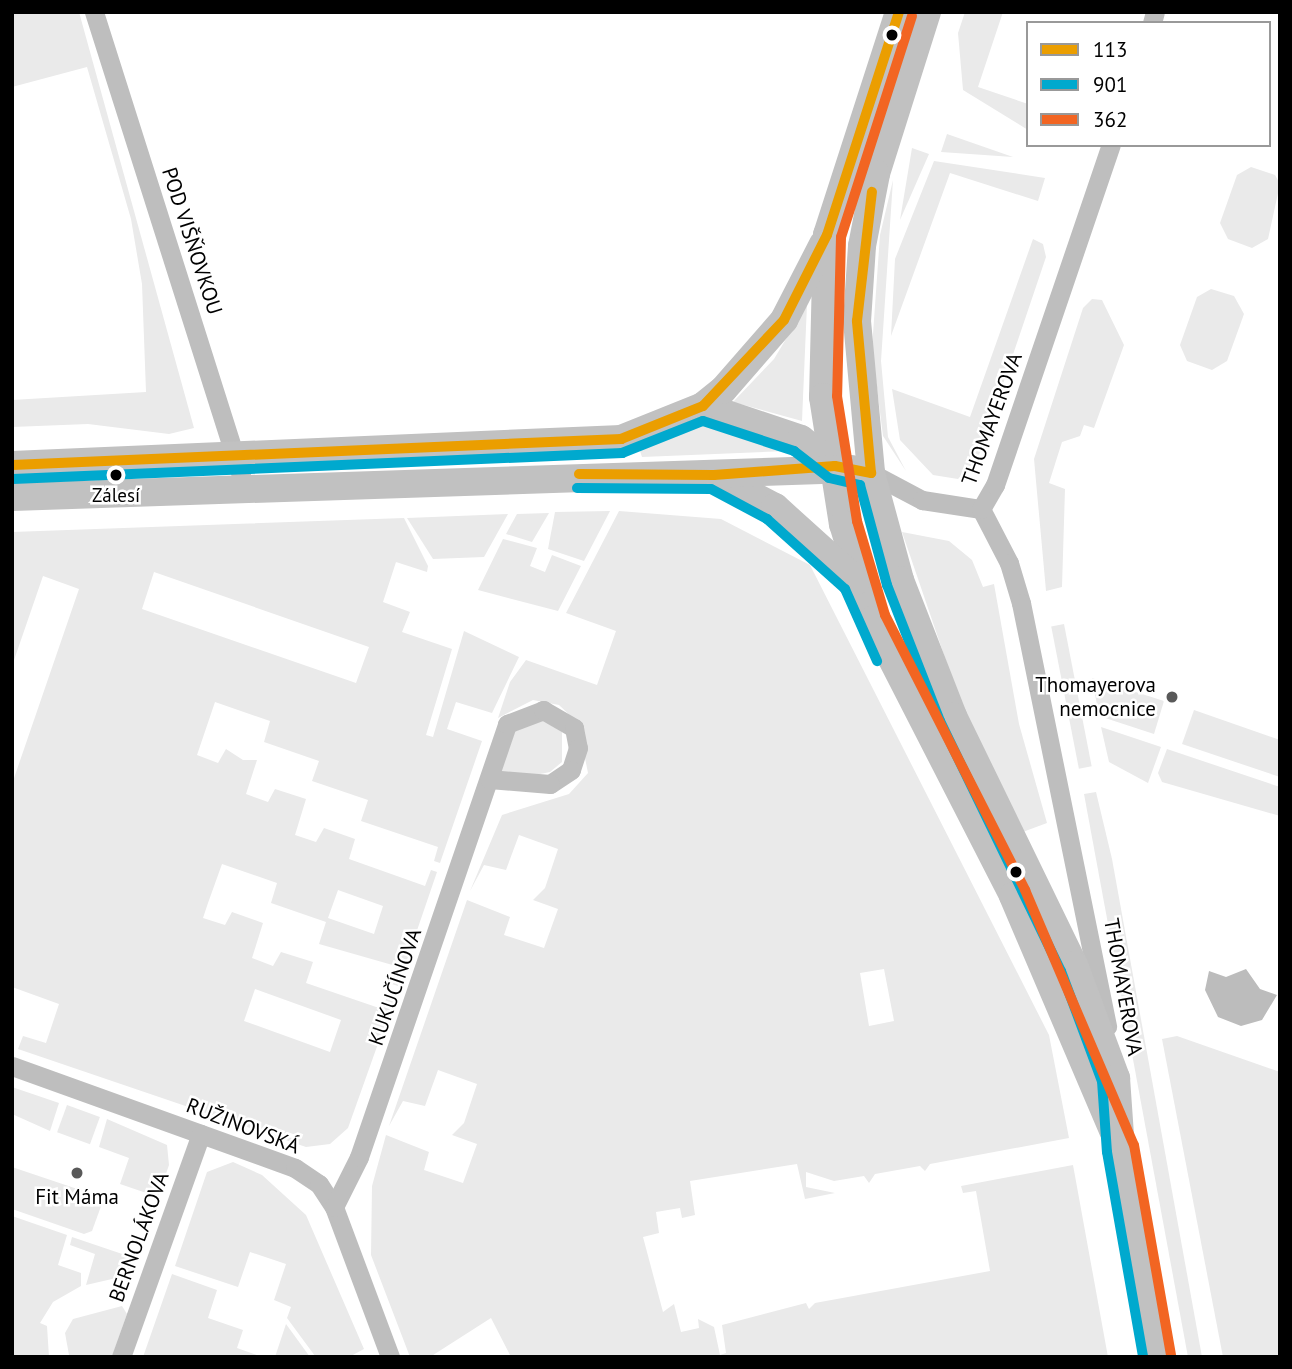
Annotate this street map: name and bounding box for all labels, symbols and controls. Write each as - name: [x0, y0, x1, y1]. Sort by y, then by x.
- legend: [1026, 21, 1271, 147]
- unlabelled marker: [885, 28, 899, 42]
- text: 113: [1093, 36, 1127, 63]
- text: 901: [1093, 71, 1127, 98]
- text: 362: [1093, 106, 1127, 133]
- street label: POD VIŠŇOVKOU: [156, 164, 228, 318]
- street label: THOMAYEROVA: [956, 349, 1028, 489]
- marker: Zálesí: [109, 468, 123, 482]
- place label: Zálesí: [92, 485, 140, 507]
- place label: Thomayerova nemocnice: [1035, 672, 1156, 722]
- marker: Thomayerova nemocnice: [1162, 687, 1182, 707]
- unlabelled marker: [1009, 865, 1023, 879]
- street label: THOMAYEROVA: [1099, 916, 1147, 1058]
- street label: KUKUČÍNOVA: [363, 925, 427, 1049]
- street label: RUŽINOVSKÁ: [183, 1093, 303, 1159]
- marker: Fit Máma: [69, 1165, 85, 1181]
- street label: BERNOLÁKOVA: [104, 1168, 174, 1306]
- place label: Fit Máma: [35, 1184, 119, 1210]

